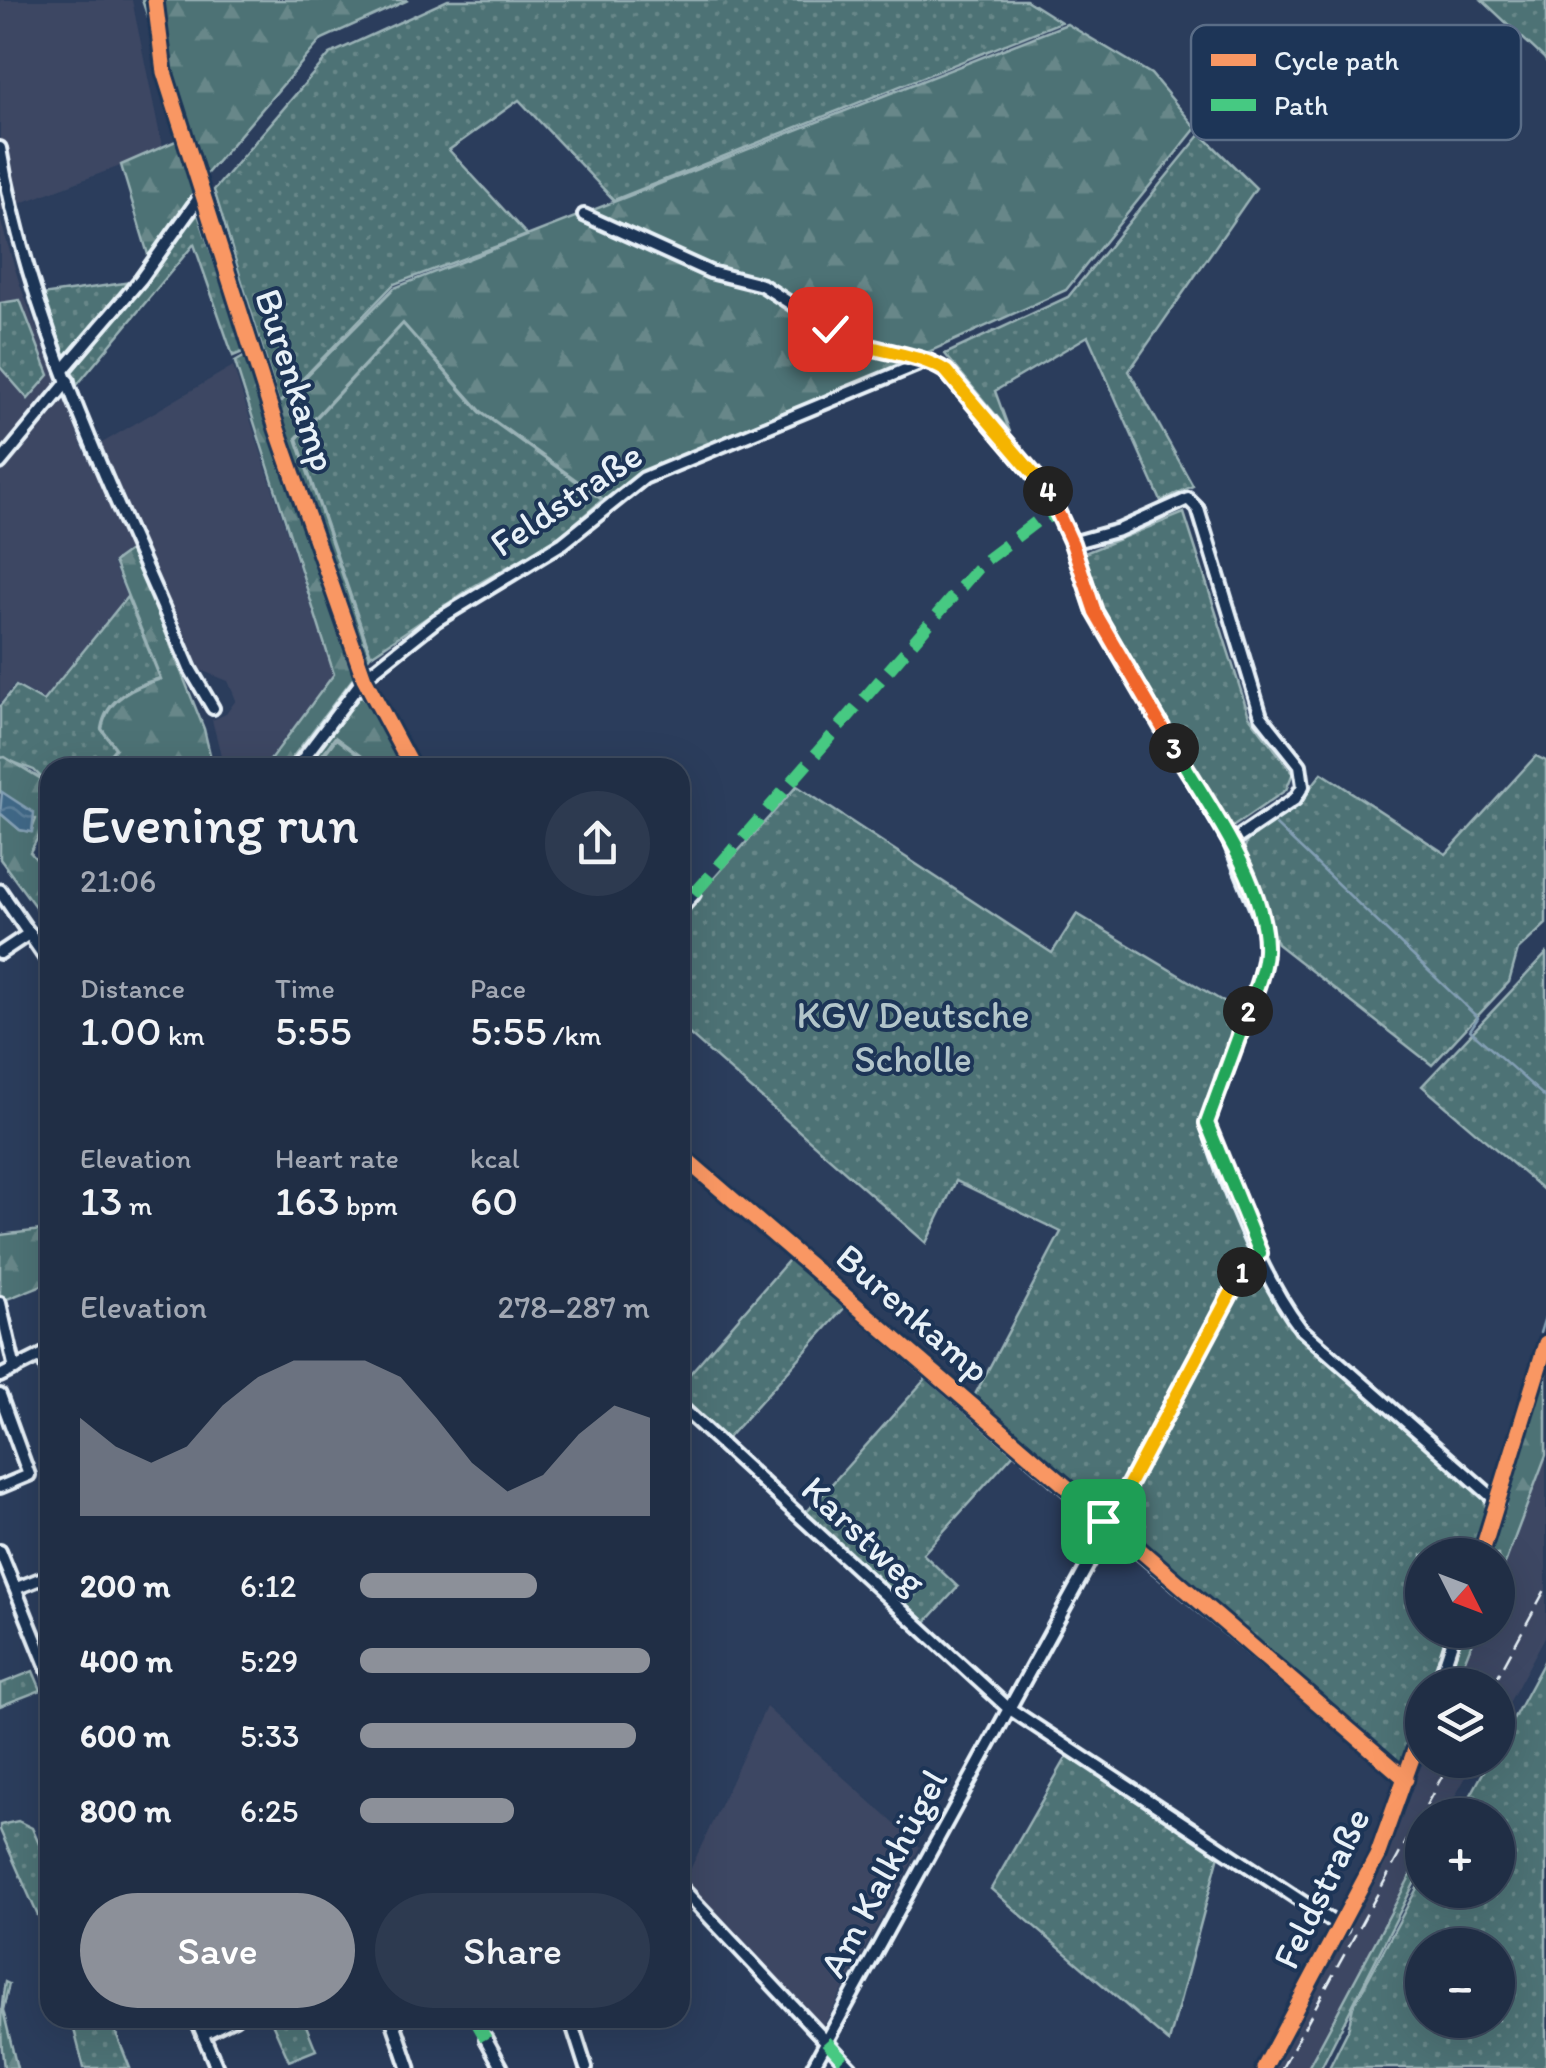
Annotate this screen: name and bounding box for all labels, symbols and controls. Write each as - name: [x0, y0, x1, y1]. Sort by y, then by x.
- legend: [1191, 25, 1521, 140]
- text: Cycle path: [1274, 43, 1399, 77]
- text: Path: [1274, 88, 1328, 122]
- street label: Burenkamp: [245, 283, 347, 477]
- pin: [788, 287, 873, 372]
- icon: check: [803, 302, 858, 357]
- street label: Feldstraße: [481, 431, 651, 567]
- pin: 4: [1023, 466, 1073, 516]
- text: 4: [1040, 474, 1056, 508]
- pin: 3: [1149, 723, 1199, 773]
- text: 3: [1166, 731, 1182, 765]
- text: Evening run: [80, 791, 359, 857]
- button: share: [545, 791, 650, 896]
- text: 21:06: [80, 862, 156, 900]
- text: Distance: [80, 971, 185, 1005]
- text: Time: [275, 971, 335, 1005]
- text: Pace: [470, 971, 526, 1005]
- pin: 2: [1223, 986, 1273, 1036]
- park label: KGV Deutsche Scholle: [796, 992, 1030, 1082]
- text: 2: [1241, 994, 1255, 1028]
- text: 1.00: [80, 1005, 162, 1056]
- text: 5:55: [275, 1005, 351, 1056]
- text: 5:55: [470, 1005, 546, 1056]
- text: km: [162, 1018, 205, 1052]
- text: /km: [546, 1018, 602, 1052]
- text: Elevation: [80, 1141, 191, 1175]
- text: Heart rate: [275, 1141, 399, 1175]
- text: kcal: [470, 1141, 520, 1175]
- text: 13: [80, 1175, 122, 1226]
- text: 163: [275, 1175, 340, 1226]
- text: 60: [470, 1175, 518, 1226]
- text: m: [122, 1188, 152, 1222]
- text: bpm: [340, 1188, 398, 1222]
- street label: Burenkamp: [827, 1234, 999, 1392]
- pin: 1: [1217, 1247, 1267, 1297]
- text: 1: [1236, 1255, 1249, 1289]
- text: Elevation: [80, 1288, 207, 1326]
- text: 278–287 m: [498, 1288, 650, 1326]
- street label: Karstweg: [792, 1466, 936, 1605]
- pin: [1061, 1479, 1146, 1564]
- icon: arrive: [1076, 1494, 1131, 1549]
- north arrow: [1405, 1538, 1515, 1648]
- map controls: [1405, 1538, 1515, 2038]
- text: 200 m: [80, 1567, 170, 1605]
- text: 6:12: [240, 1567, 296, 1605]
- text: 400 m: [80, 1642, 173, 1680]
- text: 5:29: [240, 1642, 298, 1680]
- button: layers: [1405, 1668, 1515, 1778]
- text: 600 m: [80, 1717, 170, 1755]
- text: 5:33: [240, 1717, 300, 1755]
- street label: Am Kalkhügel: [809, 1761, 957, 1985]
- text: 800 m: [80, 1792, 171, 1830]
- text: 6:25: [240, 1792, 298, 1830]
- button: +: [1405, 1798, 1515, 1908]
- street label: Feldstraße: [1262, 1800, 1380, 1976]
- button: Save: [80, 1893, 355, 2008]
- button: Share: [375, 1893, 650, 2008]
- button: −: [1405, 1928, 1515, 2038]

